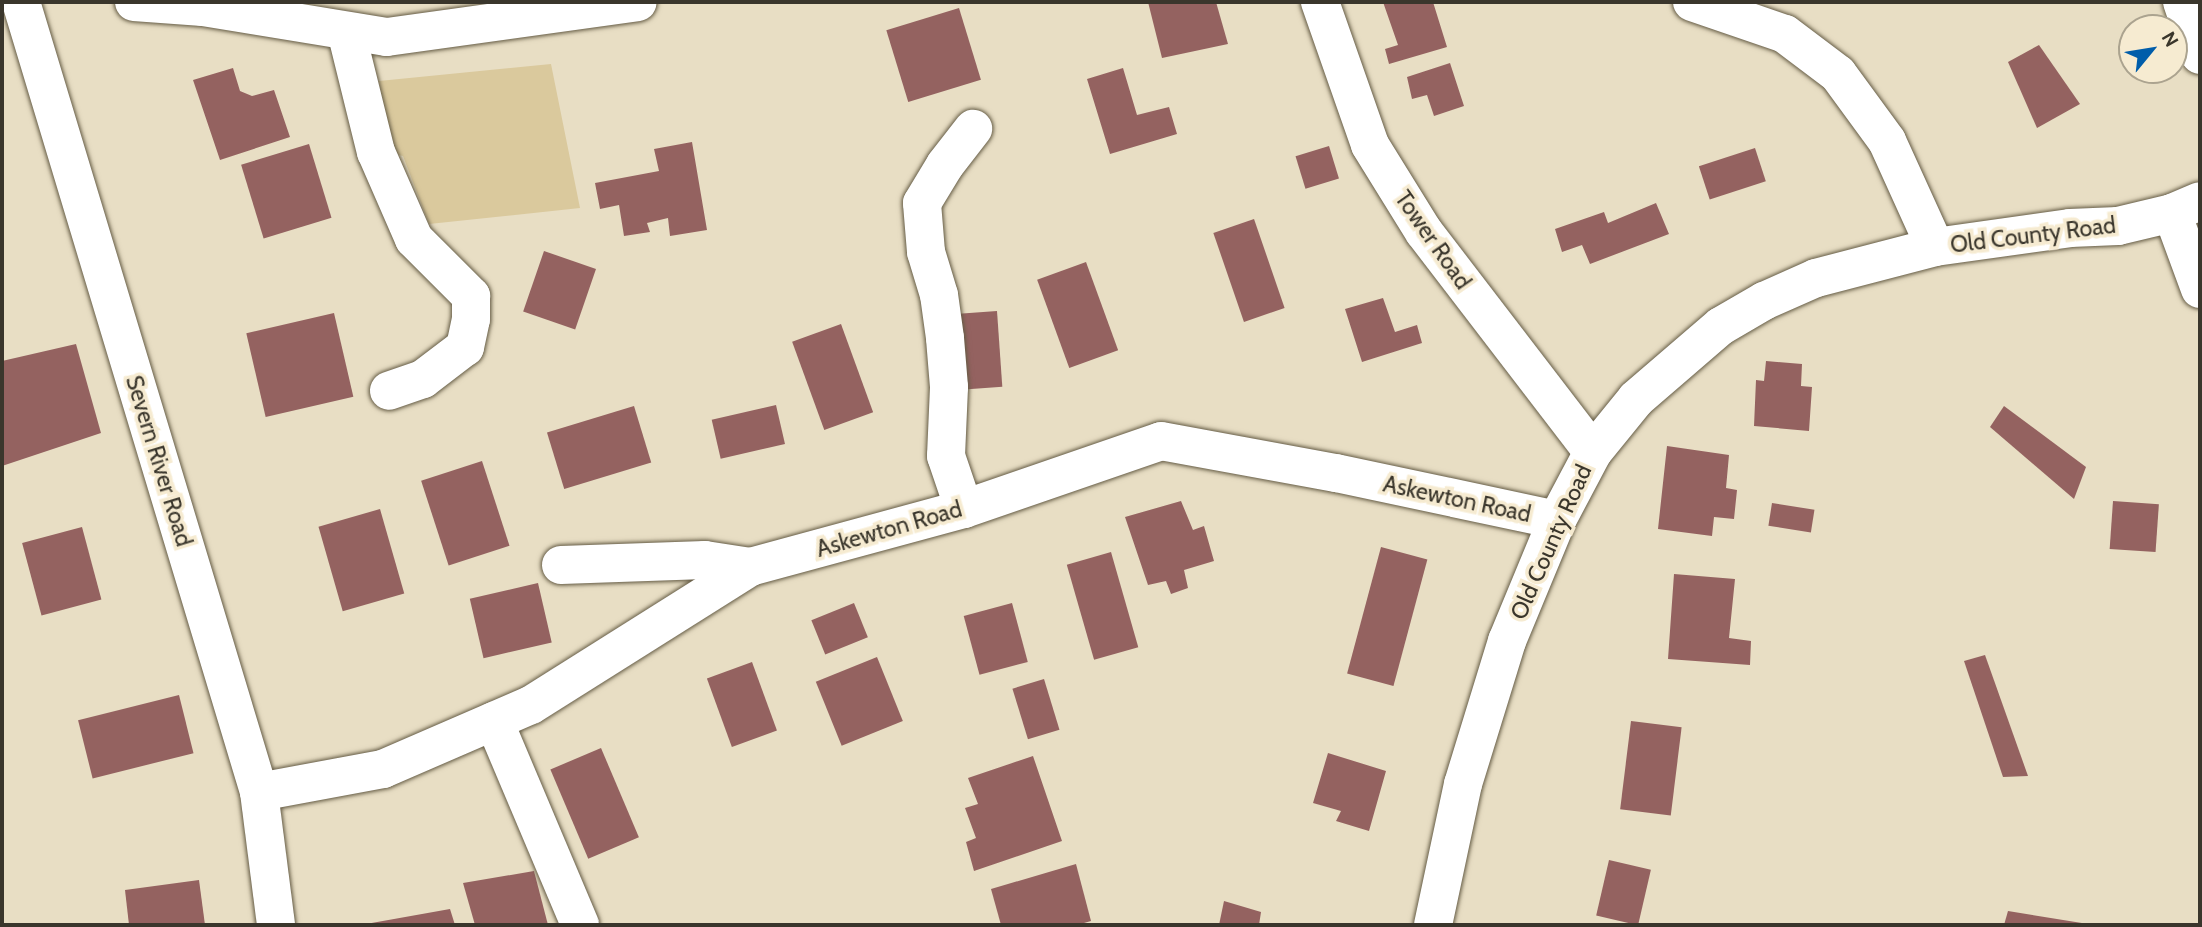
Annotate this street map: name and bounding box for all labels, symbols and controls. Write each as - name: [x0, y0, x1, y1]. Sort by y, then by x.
- north arrow: [2118, 14, 2188, 84]
- text: N: [2157, 28, 2183, 51]
- street label: Tower Road: [1389, 186, 1477, 294]
- street label: Old County Road: [1949, 211, 2117, 259]
- street label: Severn River Road: [120, 372, 198, 550]
- street label: Old County Road: [1505, 460, 1597, 624]
- street label: Askewton Road: [1381, 470, 1533, 528]
- street label: Askewton Road: [813, 495, 965, 563]

